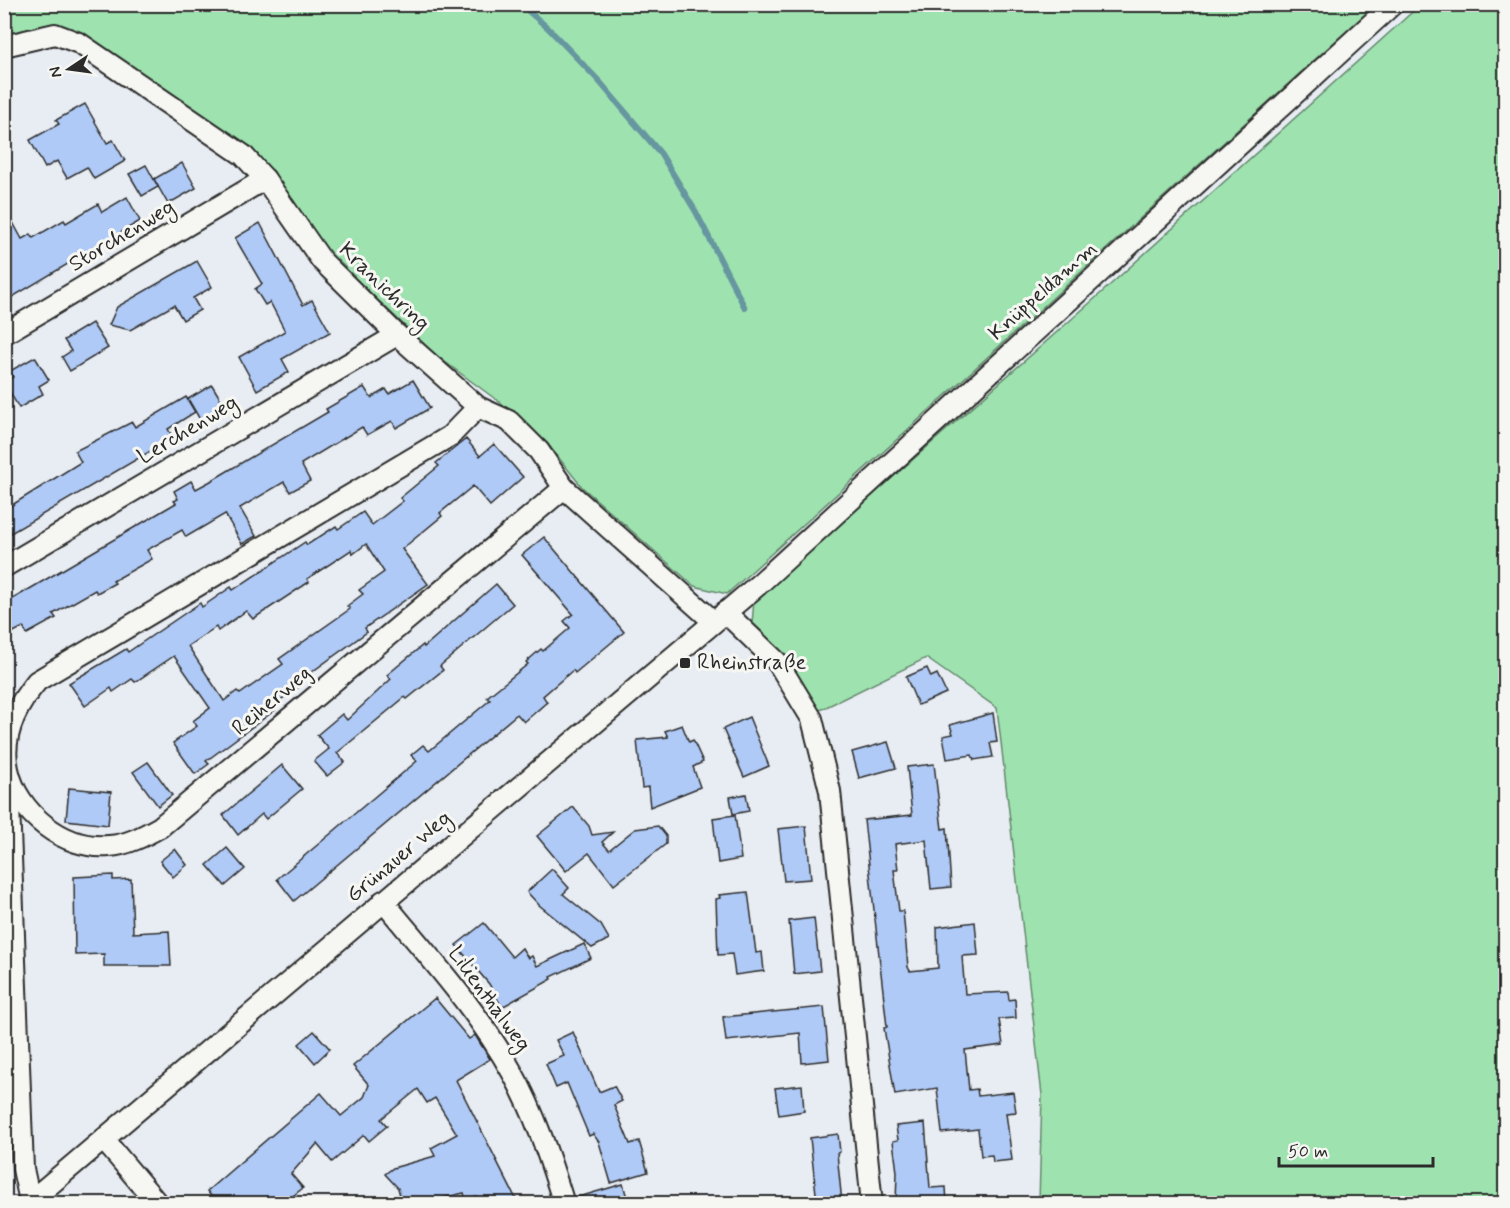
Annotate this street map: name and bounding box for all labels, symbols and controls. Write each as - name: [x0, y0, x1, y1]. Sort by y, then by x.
- north arrow: [39, 39, 99, 99]
- text: N: [44, 64, 67, 80]
- street label: Storchenweg: [64, 193, 182, 281]
- street label: Knüppeldamm: [983, 235, 1103, 347]
- street label: Kranichring: [330, 236, 436, 340]
- street label: Lerchenweg: [133, 389, 245, 474]
- place label: Rheinstraße: [697, 649, 806, 677]
- marker: Rheinstraße: [678, 656, 692, 670]
- street label: Reiherweg: [226, 660, 318, 743]
- street label: Grünauer Weg: [341, 805, 459, 912]
- street label: Lilienthalweg: [439, 941, 537, 1059]
- scale bar: [1279, 1130, 1434, 1168]
- text: 50 m: [1288, 1140, 1328, 1164]

